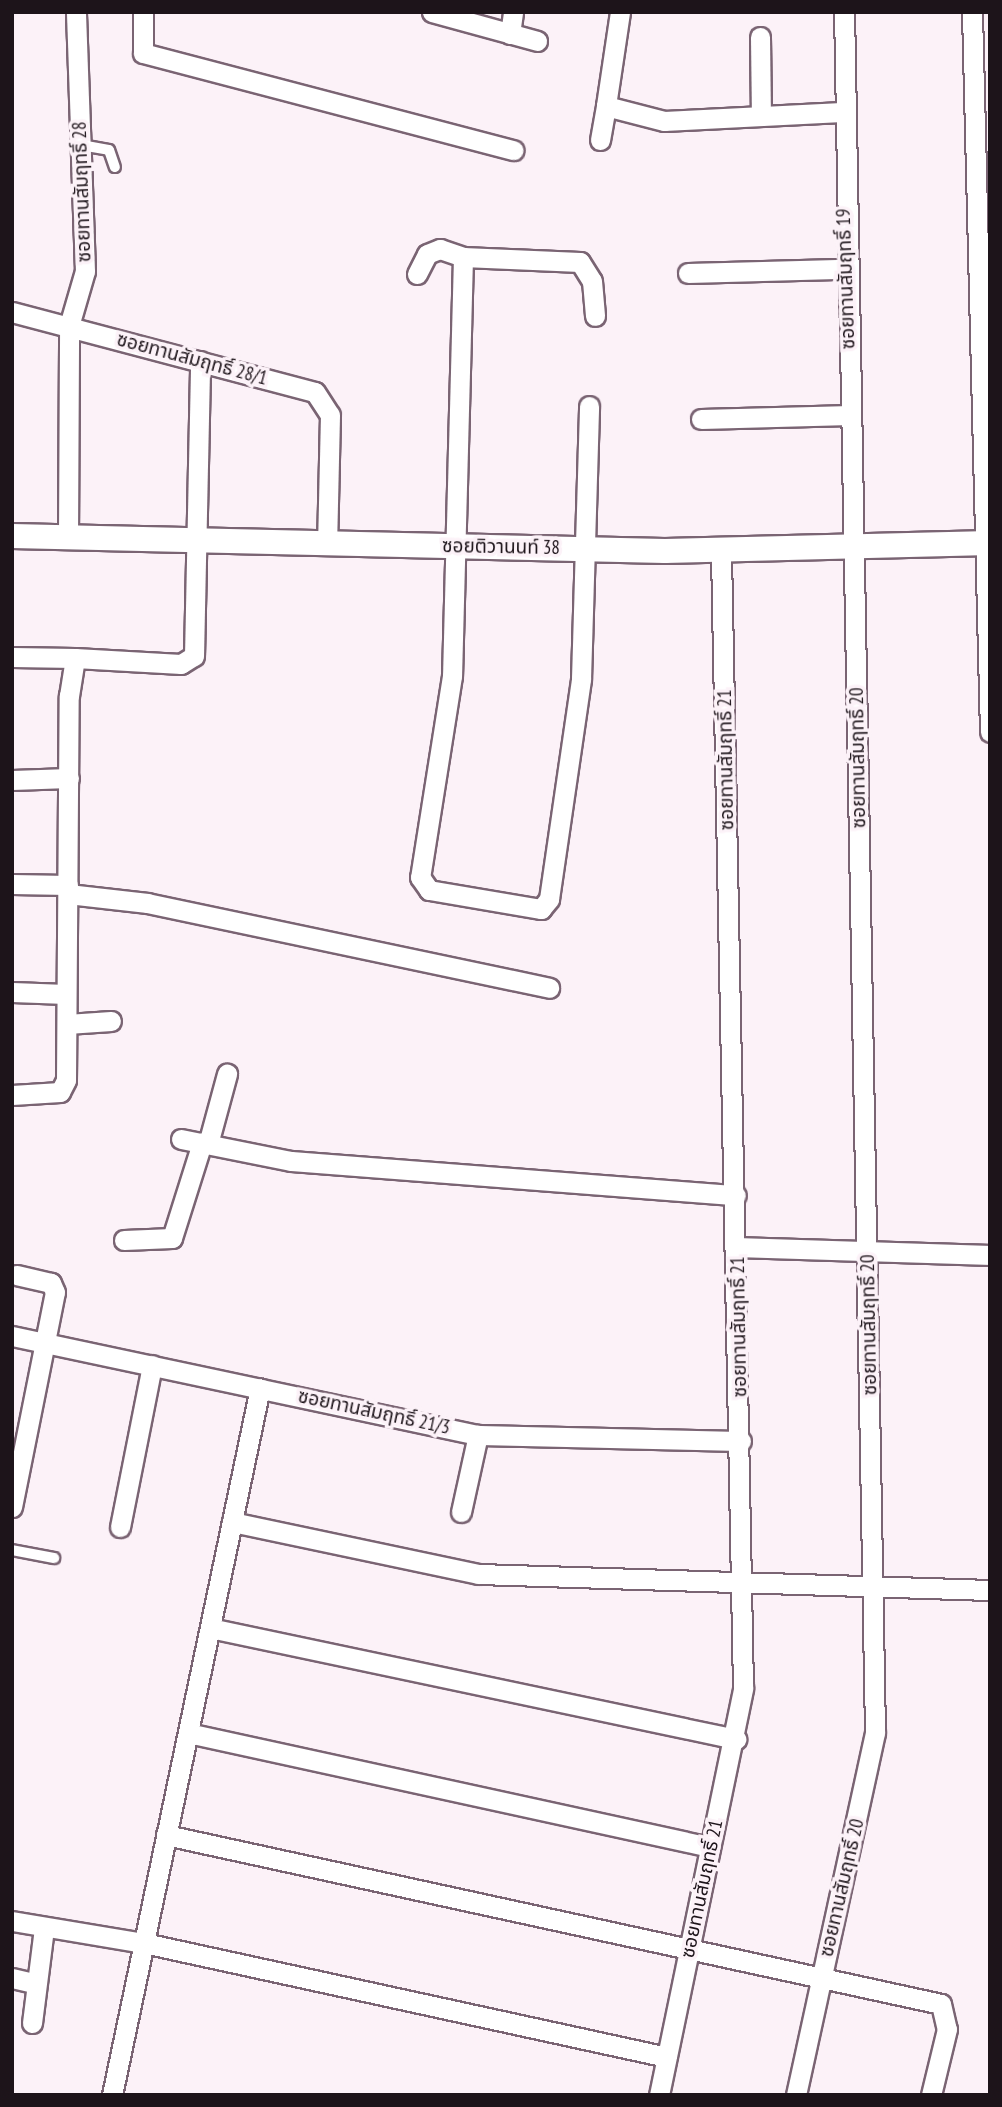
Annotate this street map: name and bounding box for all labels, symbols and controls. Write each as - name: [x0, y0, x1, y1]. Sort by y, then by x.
- street label: ซอยทานสัมฤทธิ์ 28: [68, 121, 96, 263]
- street label: ซอยทานสัมฤทธิ์ 19: [832, 208, 860, 350]
- street label: ซอยทานสัมฤทธิ์ 28/1: [114, 328, 270, 390]
- street label: ซอยติวานนท์ 38: [442, 535, 560, 559]
- street label: ซอยทานสัมฤทธิ์ 20: [845, 687, 871, 829]
- street label: ซอยทานสัมฤทธิ์ 21: [713, 689, 739, 831]
- street label: ซอยทานสัมฤทธิ์ 20: [856, 1254, 882, 1396]
- street label: ซอยทานสัมฤทธิ์ 21: [726, 1256, 752, 1398]
- street label: ซอยทานสัมฤทธิ์ 21/3: [296, 1385, 452, 1439]
- street label: ซอยทานสัมฤทธิ์ 20: [815, 1817, 869, 1959]
- street label: ซอยทานสัมฤทธิ์ 21: [676, 1818, 728, 1960]

